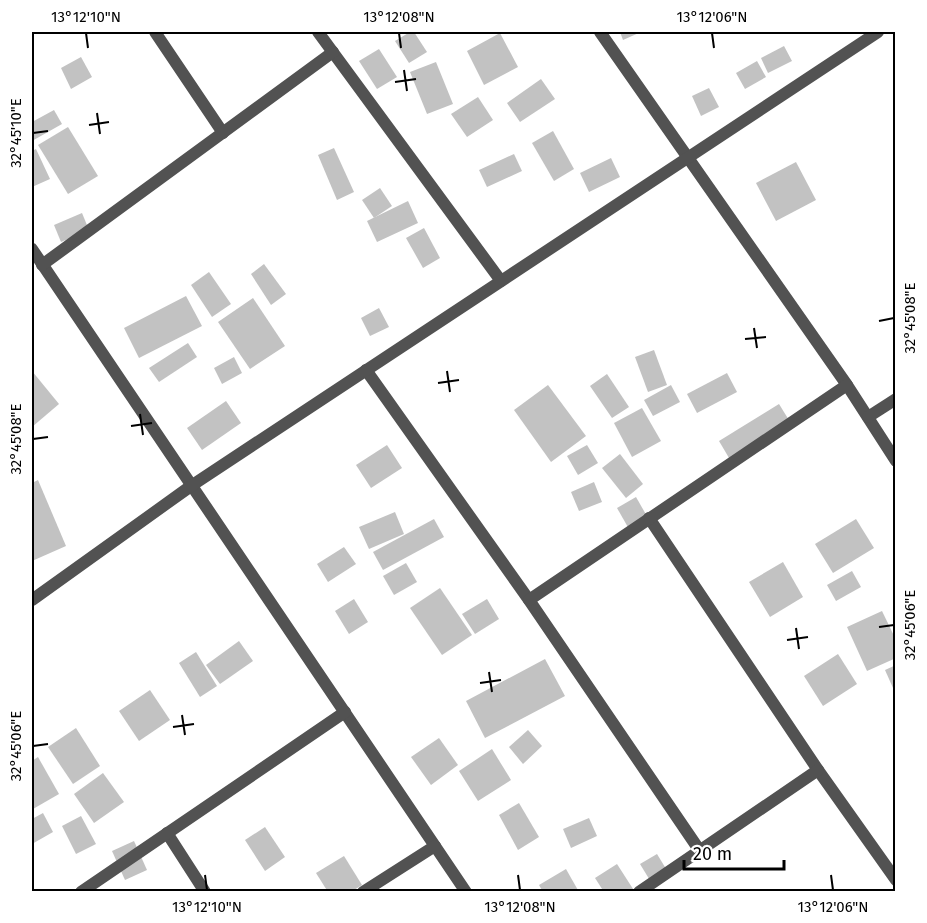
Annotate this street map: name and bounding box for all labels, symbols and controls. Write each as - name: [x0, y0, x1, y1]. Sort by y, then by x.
- text: 13°12'10"N: [51, 8, 121, 26]
- text: 13°12'08"N: [363, 8, 435, 26]
- text: 13°12'06"N: [676, 8, 748, 26]
- text: 32°45'10"E: [7, 98, 25, 168]
- text: 32°45'08"E: [901, 282, 919, 354]
- text: 32°45'08"E: [7, 403, 25, 475]
- text: 32°45'06"E: [901, 590, 919, 660]
- text: 32°45'06"E: [7, 711, 25, 781]
- scale bar: [684, 833, 784, 871]
- text: 20 m: [693, 843, 732, 865]
- text: 13°12'10"N: [172, 898, 242, 916]
- text: 13°12'08"N: [484, 898, 556, 916]
- text: 13°12'06"N: [797, 898, 869, 916]

